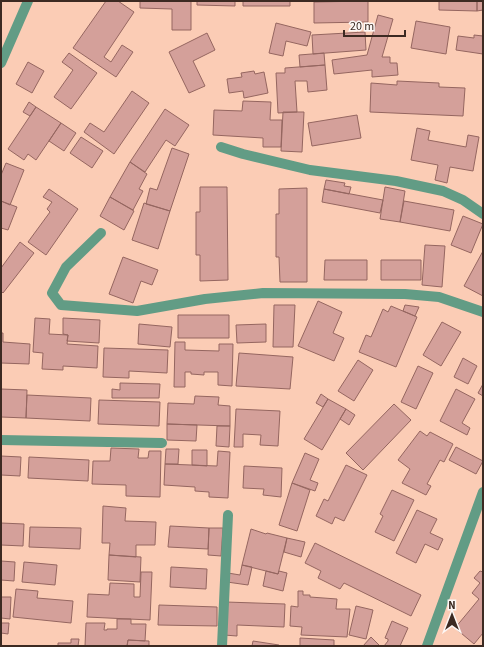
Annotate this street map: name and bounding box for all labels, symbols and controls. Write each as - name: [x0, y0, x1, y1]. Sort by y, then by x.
- scale bar: [344, 12, 405, 38]
- text: 20 m: [350, 18, 374, 35]
- north arrow: [432, 595, 472, 635]
- text: N: [448, 598, 456, 613]

